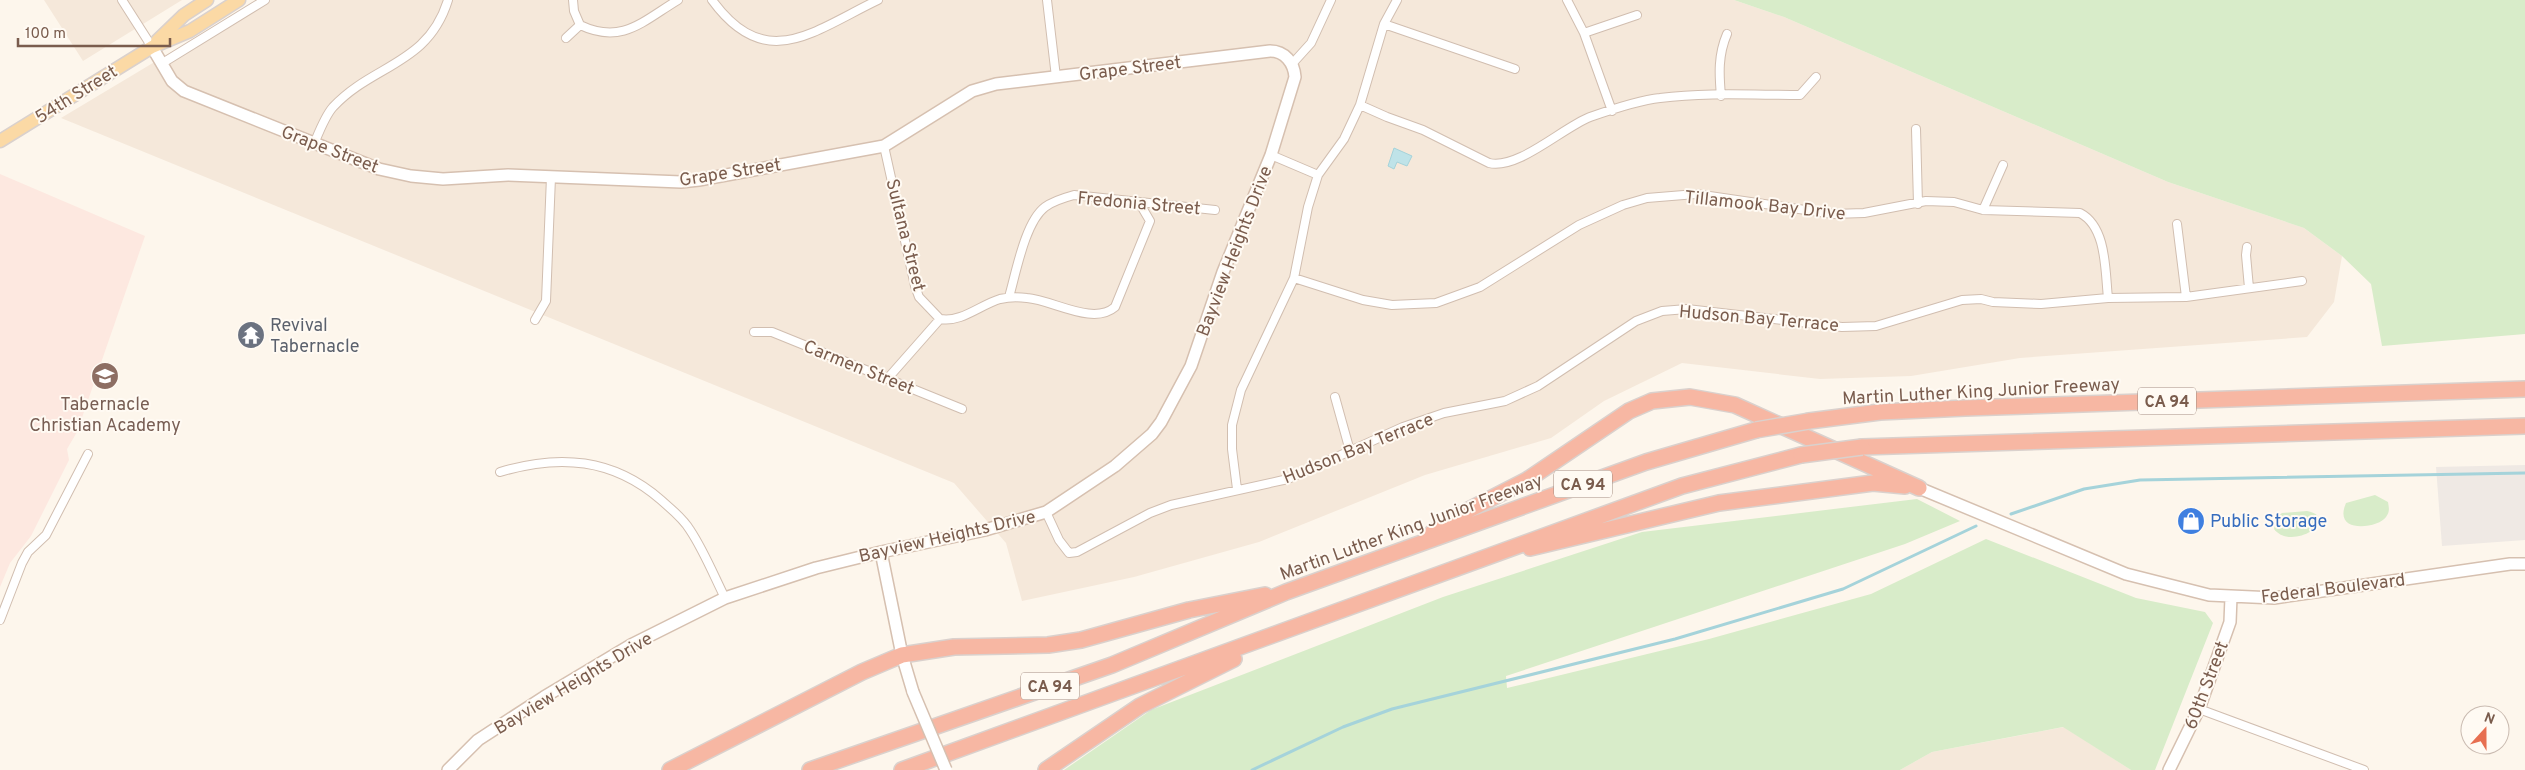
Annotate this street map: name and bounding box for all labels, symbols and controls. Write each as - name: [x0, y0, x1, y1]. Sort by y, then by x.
- scale bar: [18, 15, 170, 47]
- text: 100 m: [25, 25, 66, 44]
- street label: Grape Street: [1078, 52, 1183, 87]
- street label: 54th Street: [31, 61, 122, 130]
- street label: Grape Street: [277, 121, 382, 180]
- street label: Grape Street: [678, 154, 783, 193]
- street label: Bayview Heights Drive: [1192, 163, 1279, 340]
- street label: Sultana Street: [879, 177, 930, 294]
- street label: Tillamook Bay Drive: [1683, 187, 1846, 226]
- street label: Fredonia Street: [1076, 188, 1201, 221]
- street label: Hudson Bay Terrace: [1678, 301, 1840, 338]
- place label: Revival Tabernacle: [270, 315, 359, 359]
- temple icon: Revival Tabernacle: [236, 320, 266, 350]
- street label: Carmen Street: [800, 336, 917, 401]
- school or university icon: Tabernacle Christian Academy: [90, 361, 120, 391]
- street label: Martin Luther King Junior Freeway: [1842, 374, 2121, 411]
- road number: CA 94: [2138, 388, 2196, 414]
- place label: Tabernacle Christian Academy: [29, 394, 181, 438]
- street label: Hudson Bay Terrace: [1280, 409, 1437, 490]
- street label: Martin Luther King Junior Freeway: [1277, 470, 1546, 587]
- road number: CA 94: [1554, 470, 1612, 498]
- street label: Bayview Heights Drive: [857, 506, 1038, 569]
- shop icon: Public Storage: [2176, 506, 2206, 536]
- place label: Public Storage: [2210, 511, 2327, 534]
- street label: Federal Boulevard: [2260, 569, 2407, 610]
- street label: Bayview Heights Drive: [490, 628, 657, 741]
- street label: 60th Street: [2180, 638, 2235, 733]
- road number: CA 94: [1021, 672, 1079, 699]
- north arrow: [2460, 705, 2510, 755]
- text: N: [2481, 710, 2497, 729]

